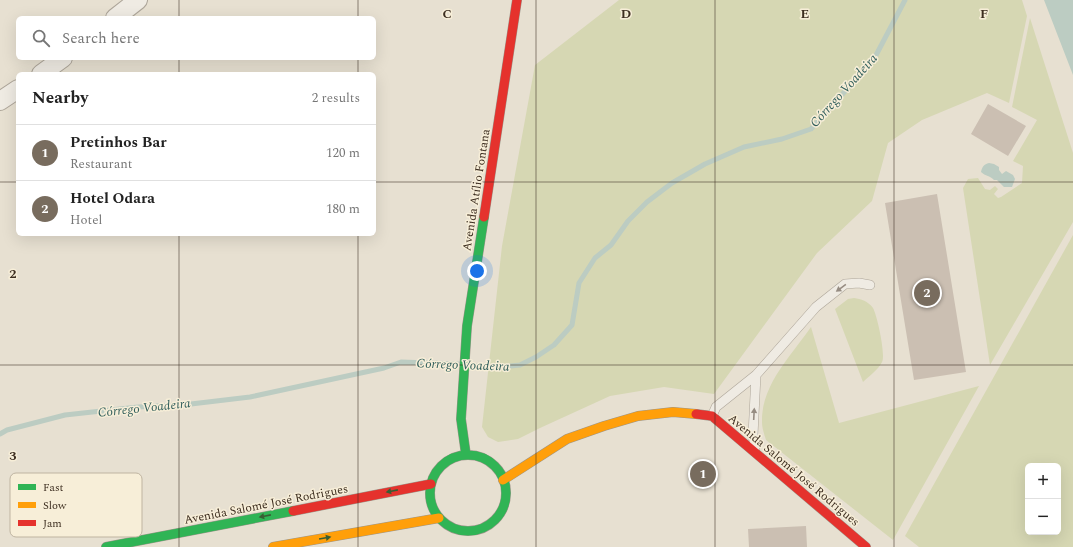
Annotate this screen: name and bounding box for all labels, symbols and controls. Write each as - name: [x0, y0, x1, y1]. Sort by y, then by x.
- text: C: [442, 4, 452, 24]
- text: D: [621, 4, 631, 24]
- text: E: [801, 4, 810, 24]
- text: F: [980, 4, 988, 24]
- search box: [16, 16, 376, 60]
- icon: search: [30, 27, 52, 49]
- text: Search here: [62, 27, 140, 50]
- water label: Córrego Voadeira: [805, 49, 883, 132]
- text: Nearby: [32, 85, 88, 111]
- text: 2 results: [312, 88, 360, 108]
- street label: Avenida Atílio Fontana: [457, 128, 496, 252]
- text: Pretinhos Bar: [70, 131, 167, 154]
- text: 1: [41, 143, 49, 163]
- text: 120 m: [326, 143, 360, 163]
- text: Restaurant: [70, 154, 132, 174]
- text: Hotel Odara: [70, 187, 155, 210]
- text: 2: [41, 199, 49, 219]
- text: 180 m: [326, 199, 360, 219]
- text: Hotel: [70, 210, 102, 230]
- your location: [467, 261, 487, 281]
- text: 2: [9, 264, 17, 284]
- pin: 2: [914, 278, 940, 308]
- one-way arrow: [835, 284, 846, 292]
- water label: Córrego Voadeira: [416, 353, 510, 377]
- water label: Córrego Voadeira: [97, 393, 192, 423]
- one-way arrow: [751, 408, 758, 420]
- street label: Avenida Salomé José Rodrigues: [724, 409, 864, 531]
- text: 3: [9, 446, 17, 466]
- pin: 1: [690, 459, 716, 489]
- map controls: [1025, 463, 1061, 535]
- button: +: [1025, 463, 1061, 499]
- legend: [10, 473, 142, 537]
- text: Fast: [43, 479, 64, 496]
- street label: Avenida Salomé José Rodrigues: [182, 479, 350, 530]
- one-way arrow: [386, 489, 399, 495]
- text: Slow: [43, 497, 67, 514]
- button: −: [1025, 499, 1061, 535]
- one-way arrow: [259, 514, 271, 520]
- text: Jam: [43, 515, 62, 532]
- one-way arrow: [319, 535, 331, 541]

